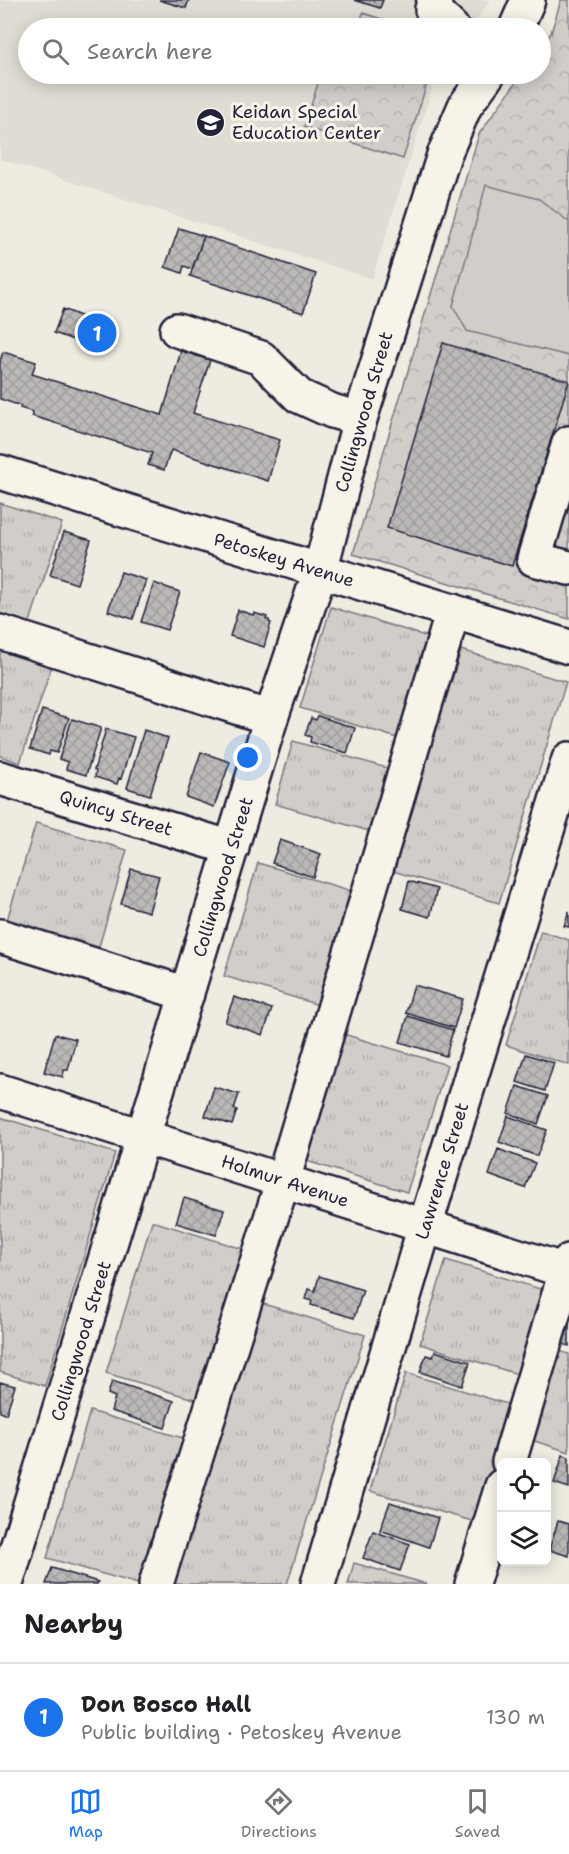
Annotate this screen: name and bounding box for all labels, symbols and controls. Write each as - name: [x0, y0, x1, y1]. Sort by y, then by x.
- search box: [18, 18, 551, 84]
- icon: search: [39, 35, 72, 68]
- text: Search here: [87, 37, 213, 66]
- place label: Keidan Special Education Center: [232, 100, 381, 145]
- school or university icon: Keidan Special Education Center: [195, 106, 227, 138]
- pin: 1: [78, 310, 116, 356]
- street label: Collingwood Street: [330, 329, 398, 495]
- street label: Petoskey Avenue: [211, 527, 357, 593]
- your location: [233, 743, 262, 772]
- street label: Quincy Street: [57, 784, 176, 842]
- street label: Collingwood Street: [187, 794, 259, 960]
- street label: Lawrence Street: [410, 1099, 474, 1243]
- street label: Holmur Avenue: [218, 1149, 352, 1213]
- street label: Collingwood Street: [45, 1258, 117, 1424]
- map controls: [497, 1458, 551, 1566]
- button: locate: [497, 1458, 551, 1512]
- button: layers: [497, 1512, 551, 1566]
- text: Nearby: [24, 1606, 123, 1641]
- text: Don Bosco Hall: [81, 1690, 251, 1719]
- text: 1: [39, 1704, 48, 1730]
- text: 130 m: [486, 1704, 545, 1730]
- text: Public building · Petoskey Avenue: [81, 1719, 402, 1745]
- tab: Map: [69, 1785, 103, 1842]
- tab: Directions: [241, 1785, 317, 1842]
- tab: Saved: [455, 1785, 500, 1842]

